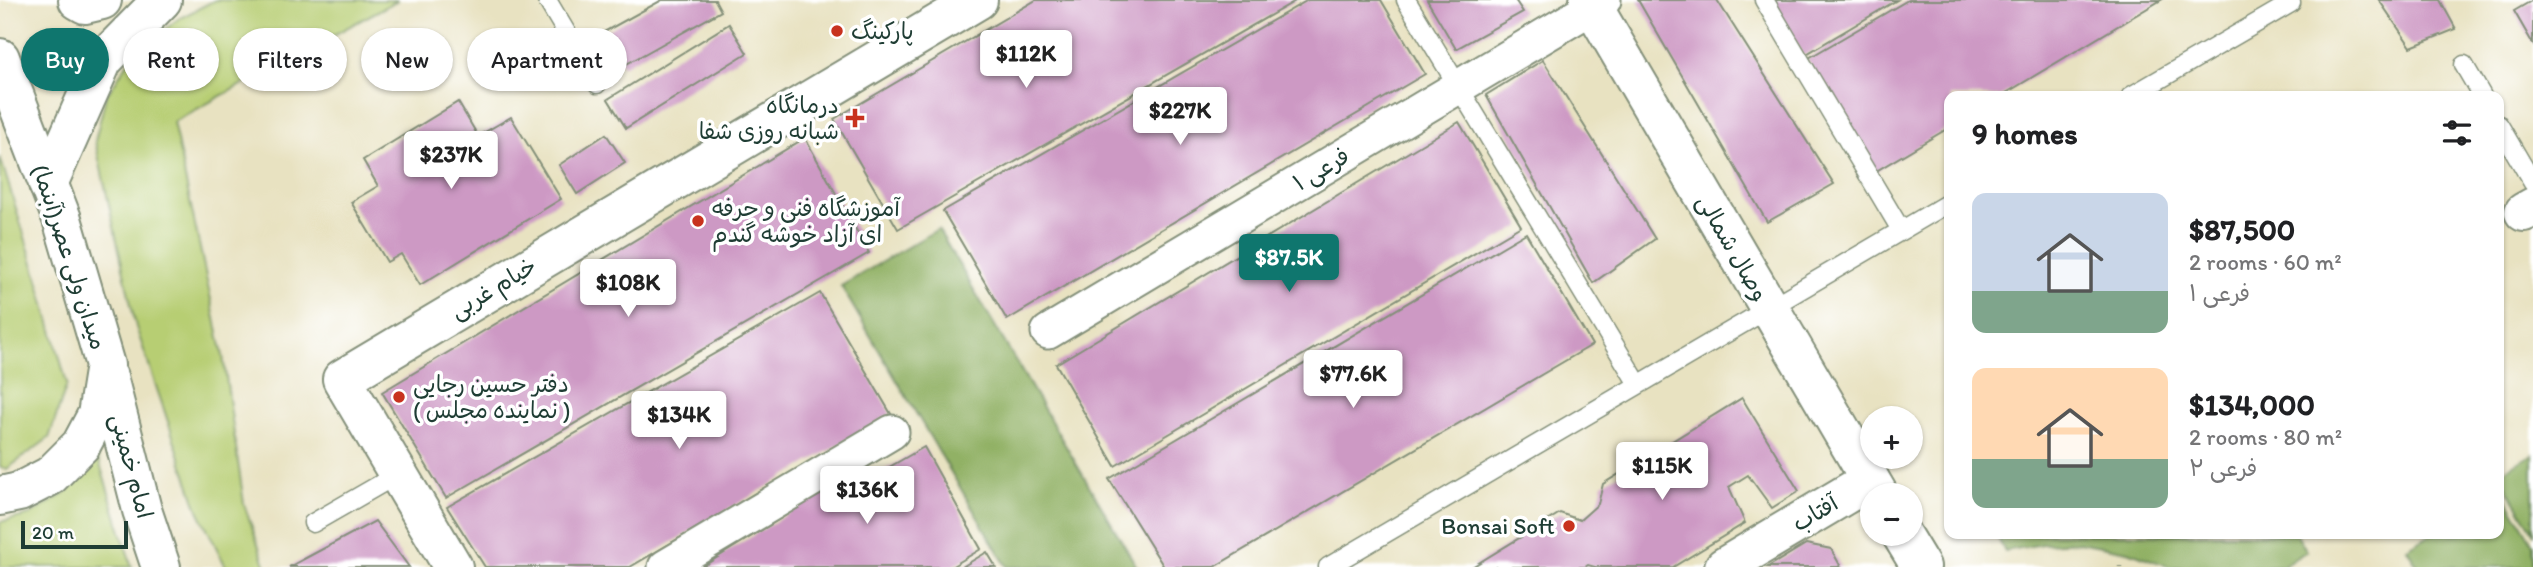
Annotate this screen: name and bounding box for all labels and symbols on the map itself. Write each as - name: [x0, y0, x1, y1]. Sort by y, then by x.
- place label: پارکینگ: [851, 17, 914, 46]
- marker: پارکینگ: [829, 23, 845, 39]
- pin: $112K: [977, 31, 1075, 90]
- pin: $227K: [1131, 88, 1229, 147]
- place label: درمانگاه شبانه روزی شفا: [699, 91, 839, 145]
- marker: درمانگاه شبانه روزی شفا: [845, 108, 865, 128]
- pin: $237K: [402, 132, 500, 191]
- street label: فرعی ۱: [1288, 141, 1355, 198]
- street label: میدان ولی عصر(آبنما): [26, 161, 113, 353]
- street label: وصال شمالی: [1690, 189, 1775, 307]
- place label: آموزشگاه فنی و حرفه ای آزاد خوشه گندم: [712, 194, 901, 252]
- marker: آموزشگاه فنی و حرفه ای آزاد خوشه گندم: [690, 213, 706, 229]
- pin: $87.5K: [1232, 234, 1346, 294]
- street label: خیام غربی: [445, 251, 543, 328]
- pin: $108K: [579, 260, 677, 319]
- pin: $77.6K: [1296, 350, 1410, 410]
- place label: دفتر حسین رجایی ( نماینده مجلس ): [413, 370, 570, 424]
- marker: دفتر حسین رجایی ( نماینده مجلس ): [391, 389, 407, 405]
- pin: $134K: [630, 392, 728, 451]
- street label: امام خمینی: [101, 411, 159, 522]
- pin: $115K: [1613, 442, 1711, 502]
- pin: $136K: [818, 466, 916, 526]
- street label: آفتاب: [1787, 488, 1844, 538]
- place label: Bonsai Soft: [1441, 512, 1555, 540]
- scale bar: [21, 518, 128, 550]
- marker: Bonsai Soft: [1561, 518, 1577, 534]

